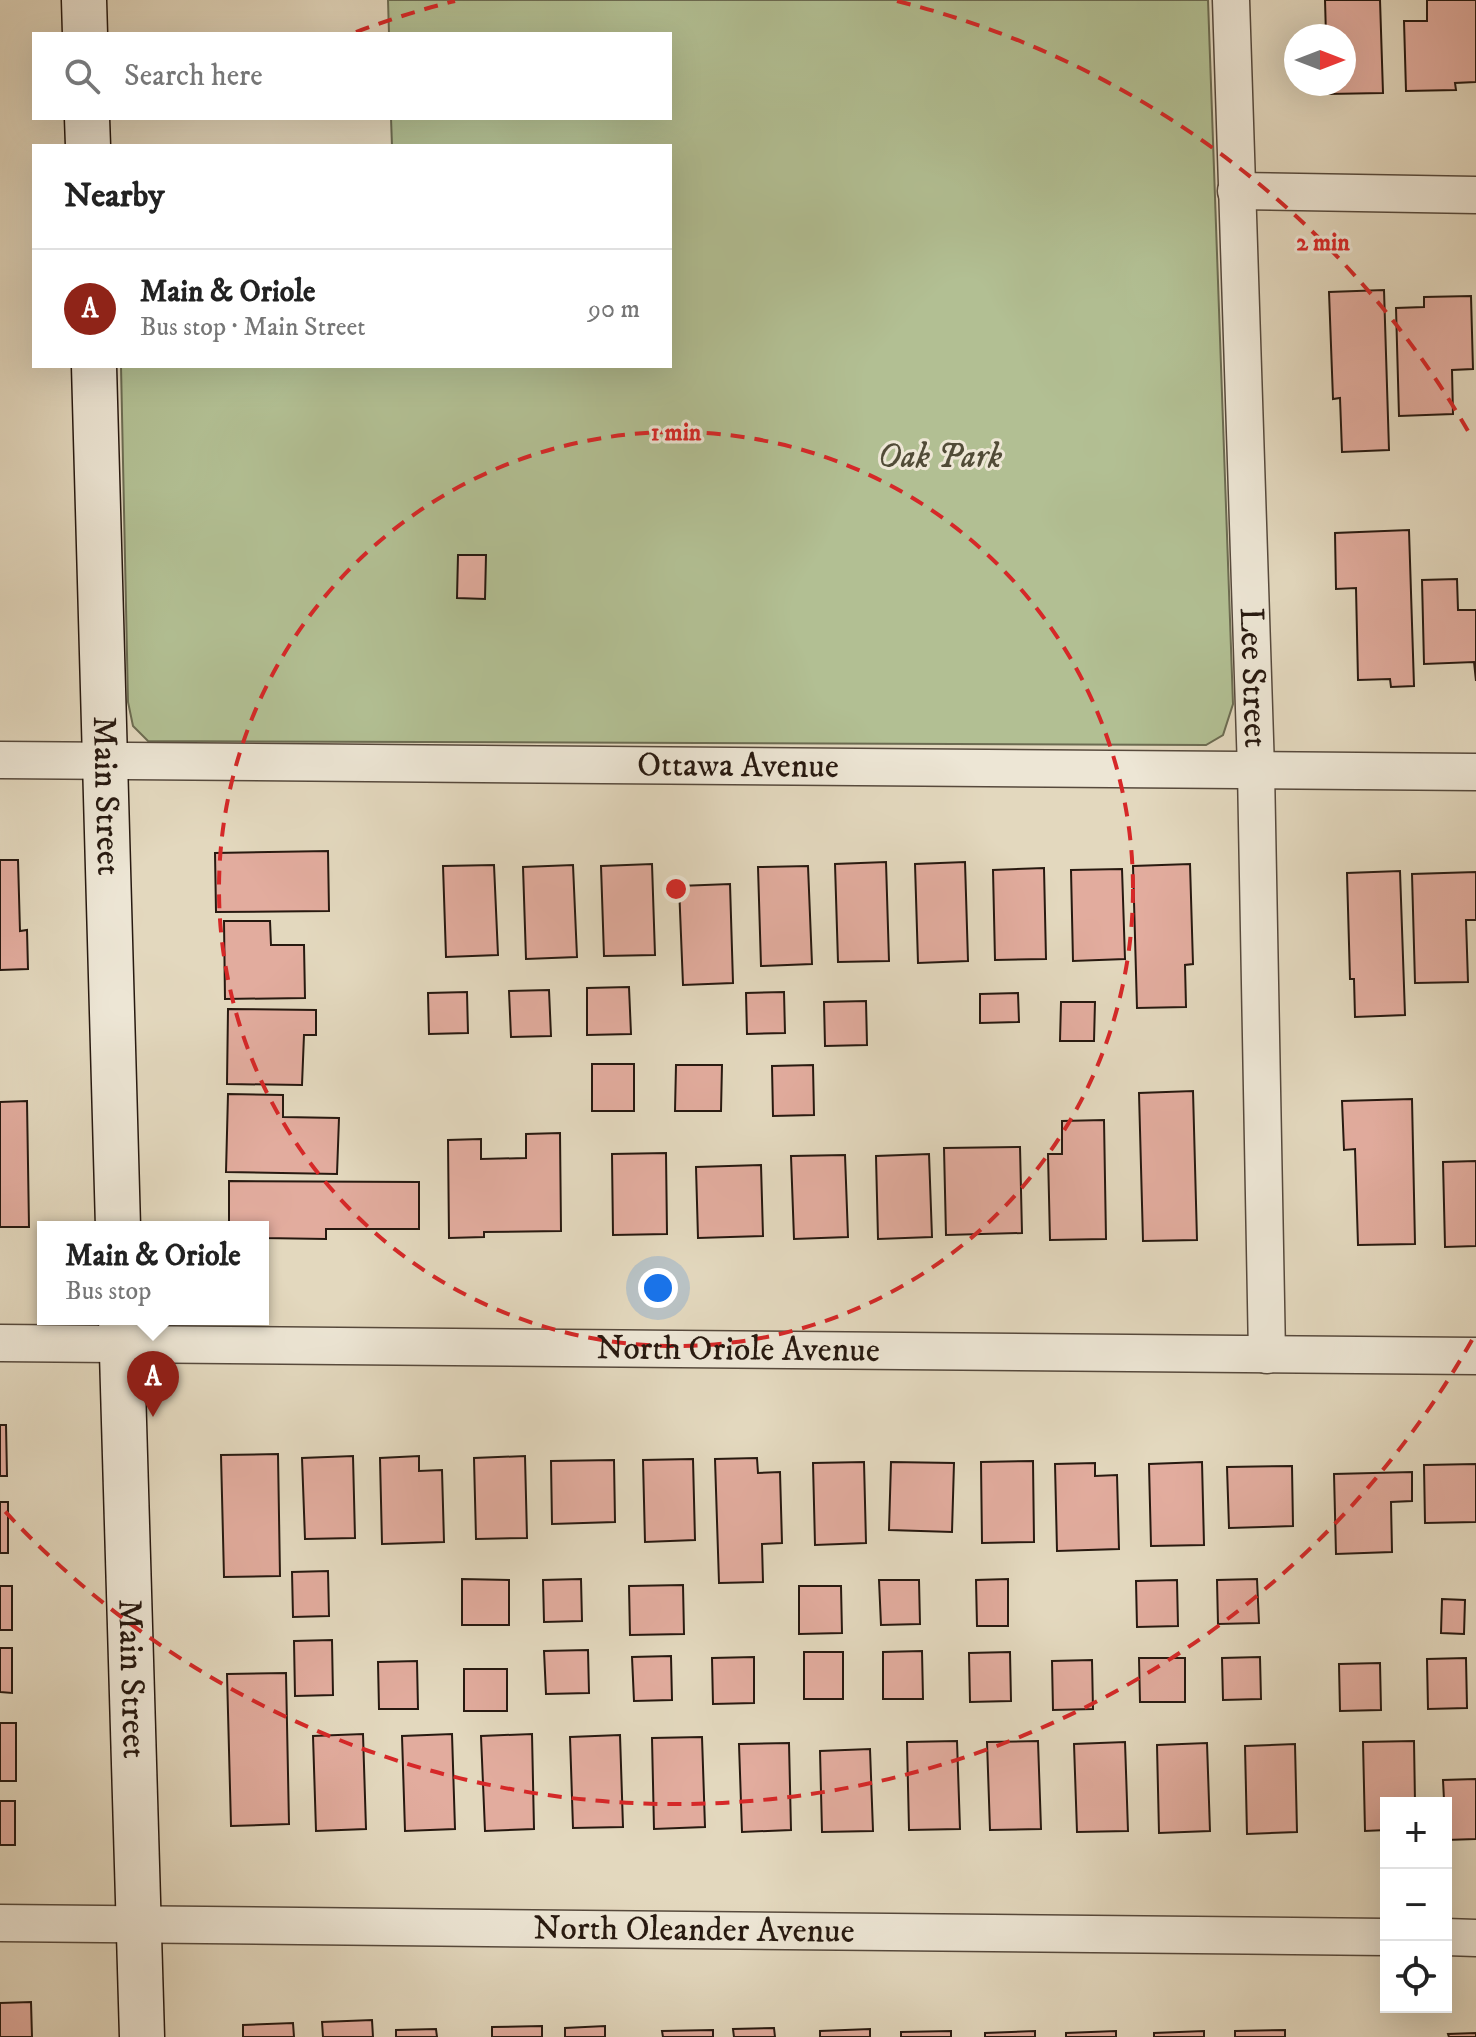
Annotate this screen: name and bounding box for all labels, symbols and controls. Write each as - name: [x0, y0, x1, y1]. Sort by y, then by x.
- north arrow: [1284, 24, 1356, 96]
- search box: [32, 32, 672, 120]
- icon: search: [60, 54, 104, 98]
- text: Search here: [124, 58, 263, 95]
- text: Nearby: [64, 175, 165, 217]
- text: 2 min: [1296, 228, 1350, 258]
- text: Main & Oriole: [140, 274, 315, 311]
- text: A: [82, 293, 98, 326]
- text: 90 m: [588, 293, 640, 326]
- text: Bus stop · Main Street: [140, 311, 366, 344]
- text: 1 min: [651, 418, 702, 448]
- park label: Oak Park: [878, 436, 1003, 478]
- street label: Lee Street: [1230, 607, 1276, 749]
- street label: Main Street: [83, 715, 129, 876]
- street label: Ottawa Avenue: [637, 744, 839, 788]
- centre of rings: [662, 875, 690, 903]
- popup: [37, 1221, 269, 1325]
- text: Main & Oriole: [65, 1238, 241, 1275]
- your location: [638, 1268, 678, 1308]
- text: Bus stop: [65, 1275, 151, 1308]
- street label: North Oriole Avenue: [596, 1327, 880, 1372]
- pin: A: [127, 1351, 179, 1417]
- street label: Main Street: [108, 1598, 155, 1759]
- map controls: [1380, 1797, 1452, 2013]
- button: +: [1380, 1797, 1452, 1869]
- button: −: [1380, 1869, 1452, 1941]
- street label: North Oleander Avenue: [533, 1907, 855, 1953]
- button: locate: [1380, 1941, 1452, 2013]

